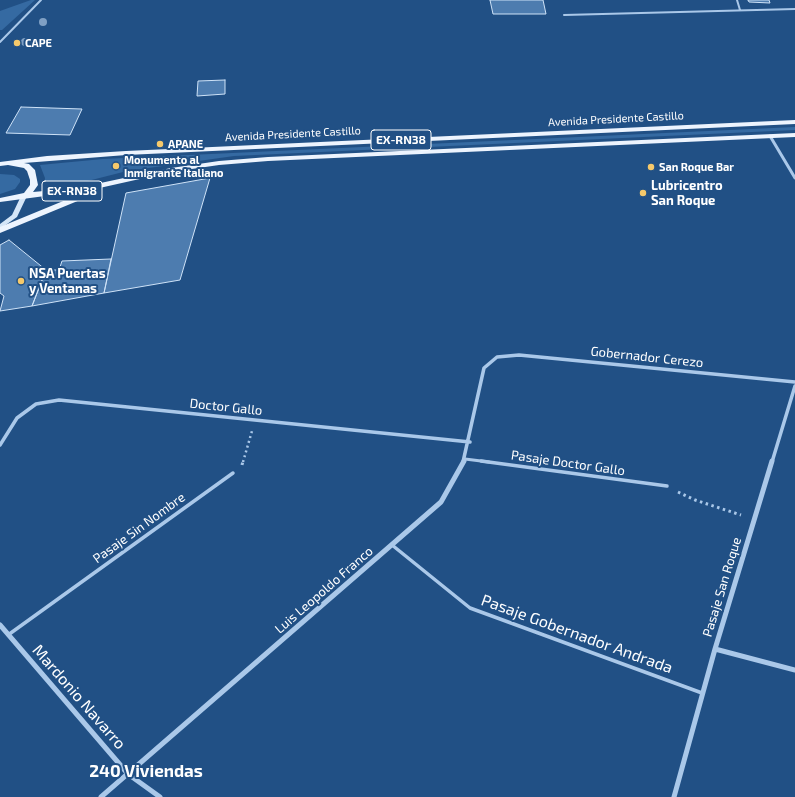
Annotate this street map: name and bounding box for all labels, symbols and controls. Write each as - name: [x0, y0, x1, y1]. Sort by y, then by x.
- place label: CAPE: [25, 36, 52, 50]
- marker: CAPE: [12, 38, 22, 48]
- street label: Avenida Presidente Castillo: [548, 109, 684, 129]
- street label: Avenida Presidente Castillo: [225, 124, 361, 144]
- road number: EX-RN38: [371, 130, 431, 150]
- place label: APANE: [168, 137, 203, 151]
- marker: APANE: [155, 139, 165, 149]
- place label: Monumento al Inmigrante Italiano: [124, 153, 224, 179]
- place label: San Roque Bar: [659, 160, 734, 174]
- marker: Monumento al Inmigrante Italiano: [111, 161, 121, 171]
- marker: San Roque Bar: [646, 162, 656, 172]
- place label: Lubricentro San Roque: [651, 178, 723, 209]
- road number: EX-RN38: [42, 181, 102, 201]
- marker: Lubricentro San Roque: [638, 188, 648, 198]
- place label: NSA Puertas y Ventanas: [29, 266, 106, 297]
- marker: NSA Puertas y Ventanas: [16, 276, 26, 286]
- street label: Gobernador Cerezo: [590, 343, 704, 371]
- street label: Doctor Gallo: [189, 395, 263, 419]
- street label: Pasaje Doctor Gallo: [510, 447, 626, 479]
- street label: Pasaje Sin Nombre: [90, 489, 188, 567]
- street label: Pasaje San Roque: [699, 535, 745, 639]
- street label: Luis Leopoldo Franco: [272, 543, 376, 637]
- street label: Pasaje Gobernador Andrada: [479, 590, 675, 678]
- street label: Mardonio Navarro: [28, 641, 130, 753]
- district label: 240 Viviendas: [89, 761, 203, 781]

